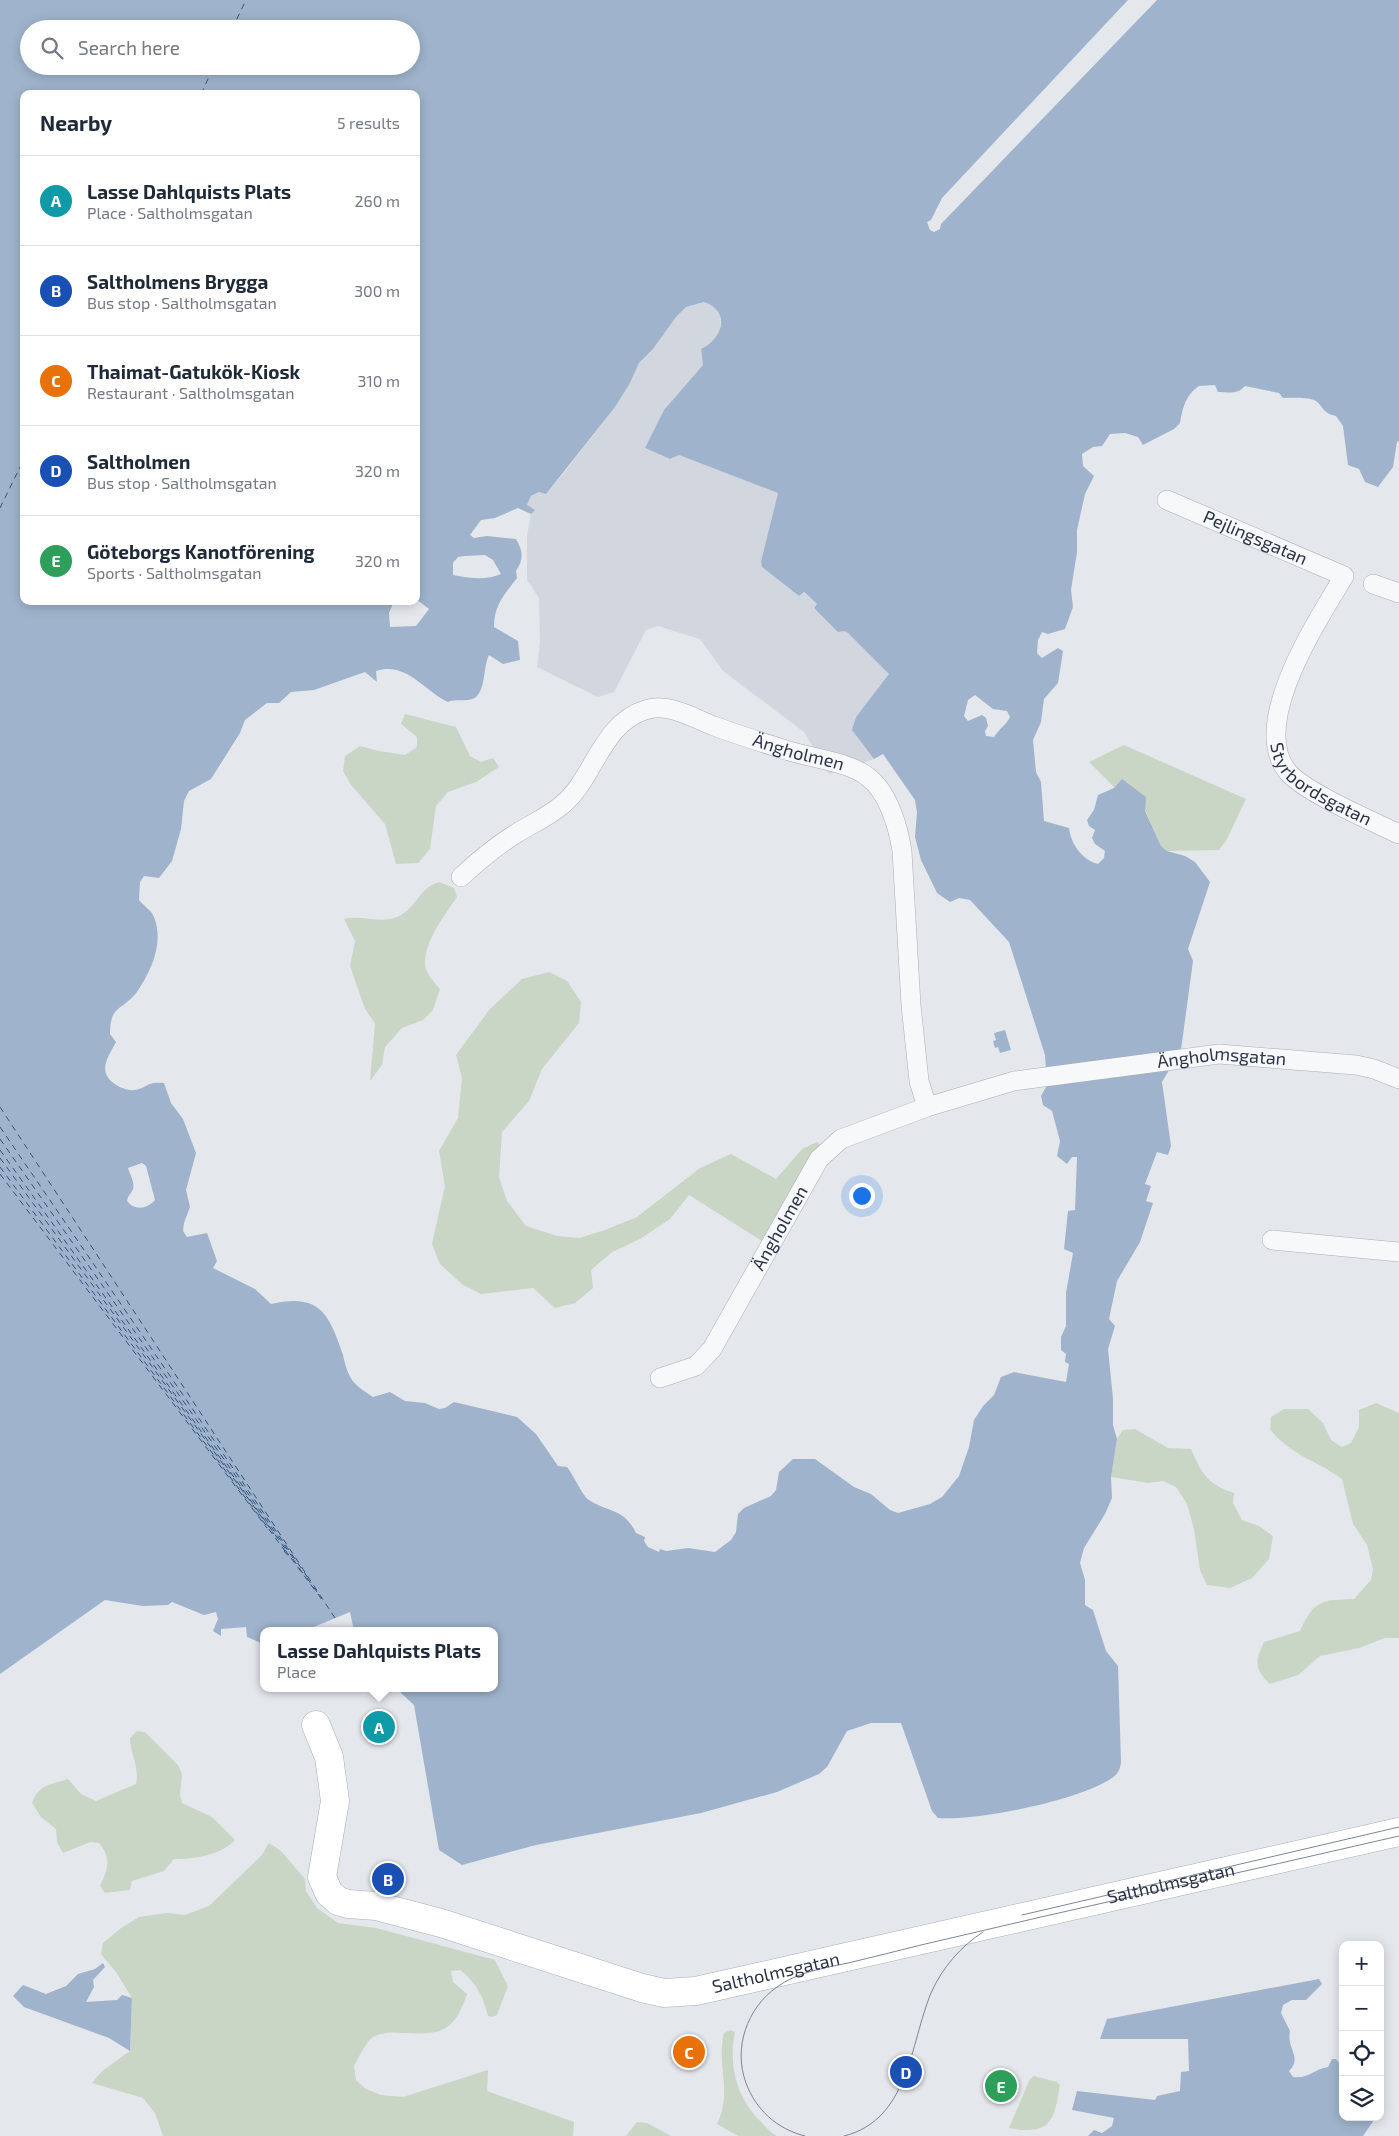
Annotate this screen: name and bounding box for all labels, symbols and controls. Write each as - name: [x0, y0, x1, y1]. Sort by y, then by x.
- search box: [20, 20, 420, 75]
- icon: search: [38, 34, 66, 62]
- text: Search here: [78, 36, 180, 59]
- text: Nearby: [40, 110, 112, 135]
- text: 5 results: [337, 113, 400, 132]
- text: Lasse Dahlquists Plats: [87, 180, 291, 203]
- text: A: [51, 191, 61, 210]
- text: 260 m: [355, 191, 400, 210]
- text: Place · Saltholmsgatan: [87, 203, 253, 222]
- text: Saltholmens Brygga: [87, 270, 268, 293]
- text: B: [51, 281, 61, 300]
- text: 300 m: [354, 281, 400, 300]
- text: Bus stop · Saltholmsgatan: [87, 293, 277, 312]
- text: Thaimat-Gatukök-Kiosk: [87, 360, 300, 383]
- text: C: [51, 371, 61, 390]
- text: 310 m: [358, 371, 400, 390]
- text: Restaurant · Saltholmsgatan: [87, 383, 295, 402]
- text: Saltholmen: [87, 450, 190, 473]
- text: D: [51, 461, 61, 480]
- text: 320 m: [355, 461, 400, 480]
- text: Bus stop · Saltholmsgatan: [87, 473, 277, 492]
- street label: Pejlingsgatan: [1200, 505, 1311, 569]
- text: Göteborgs Kanotförening: [87, 540, 315, 563]
- text: E: [51, 551, 61, 570]
- text: 320 m: [355, 551, 400, 570]
- text: Sports · Saltholmsgatan: [87, 563, 261, 582]
- street label: Ängholmen: [750, 728, 847, 775]
- street label: Styrbordsgatan: [1266, 741, 1375, 830]
- street label: Ängholmsgatan: [1156, 1042, 1287, 1072]
- street label: Ängholmen: [747, 1181, 812, 1274]
- your location: [849, 1183, 875, 1209]
- popup: [260, 1627, 498, 1692]
- text: Lasse Dahlquists Plats: [277, 1639, 481, 1662]
- text: Place: [277, 1662, 316, 1681]
- pin: A: [363, 1708, 395, 1746]
- street label: Saltholmsgatan: [1105, 1858, 1237, 1908]
- pin: B: [372, 1860, 404, 1898]
- map controls: [1339, 1941, 1384, 2121]
- button: +: [1339, 1941, 1384, 1986]
- street label: Saltholmsgatan: [710, 1947, 842, 1997]
- button: −: [1339, 1986, 1384, 2031]
- button: locate: [1339, 2031, 1384, 2076]
- pin: C: [673, 2033, 705, 2071]
- pin: D: [890, 2053, 922, 2091]
- pin: E: [985, 2067, 1017, 2105]
- button: layers: [1339, 2076, 1384, 2121]

